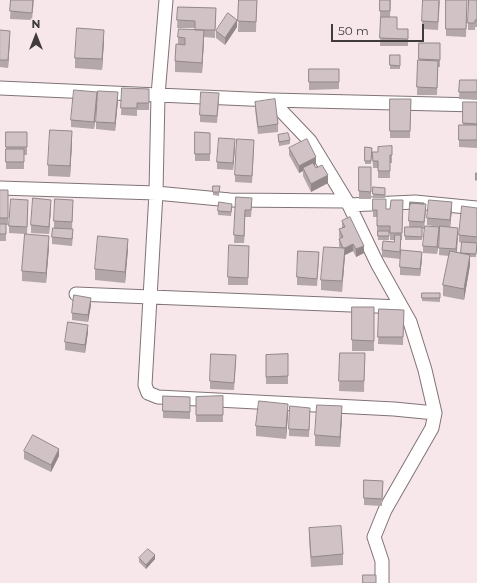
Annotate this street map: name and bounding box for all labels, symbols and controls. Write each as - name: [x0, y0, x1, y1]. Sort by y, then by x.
- north arrow: [16, 16, 56, 56]
- scale bar: [333, 16, 426, 42]
- text: N: [32, 17, 40, 31]
- text: 50 m: [338, 23, 369, 38]

